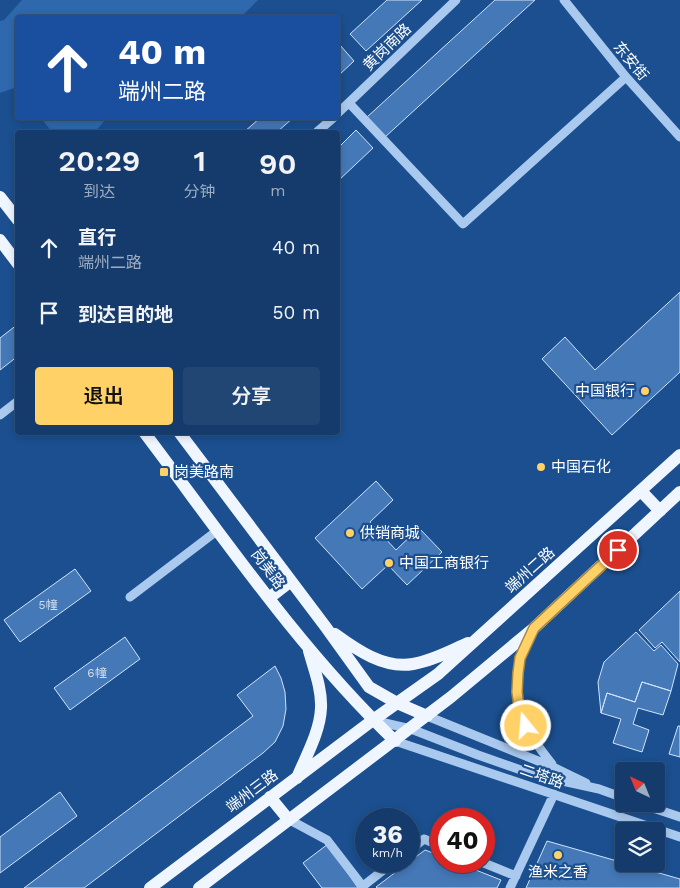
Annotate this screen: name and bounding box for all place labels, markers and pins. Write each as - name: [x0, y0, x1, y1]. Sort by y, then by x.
- place label: 中国银行: [575, 382, 635, 400]
- marker: 中国银行: [639, 385, 651, 397]
- place label: 中国石化: [551, 458, 611, 476]
- marker: 中国石化: [535, 461, 547, 473]
- place label: 岗美路南: [174, 463, 234, 481]
- marker: 岗美路南: [158, 466, 170, 478]
- place label: 供销商城: [360, 524, 420, 542]
- marker: 供销商城: [344, 527, 356, 539]
- pin: [597, 529, 639, 571]
- place label: 中国工商银行: [399, 554, 489, 572]
- marker: 中国工商银行: [383, 557, 395, 569]
- marker: 渔米之香: [552, 849, 564, 861]
- place label: 渔米之香: [528, 863, 588, 881]

